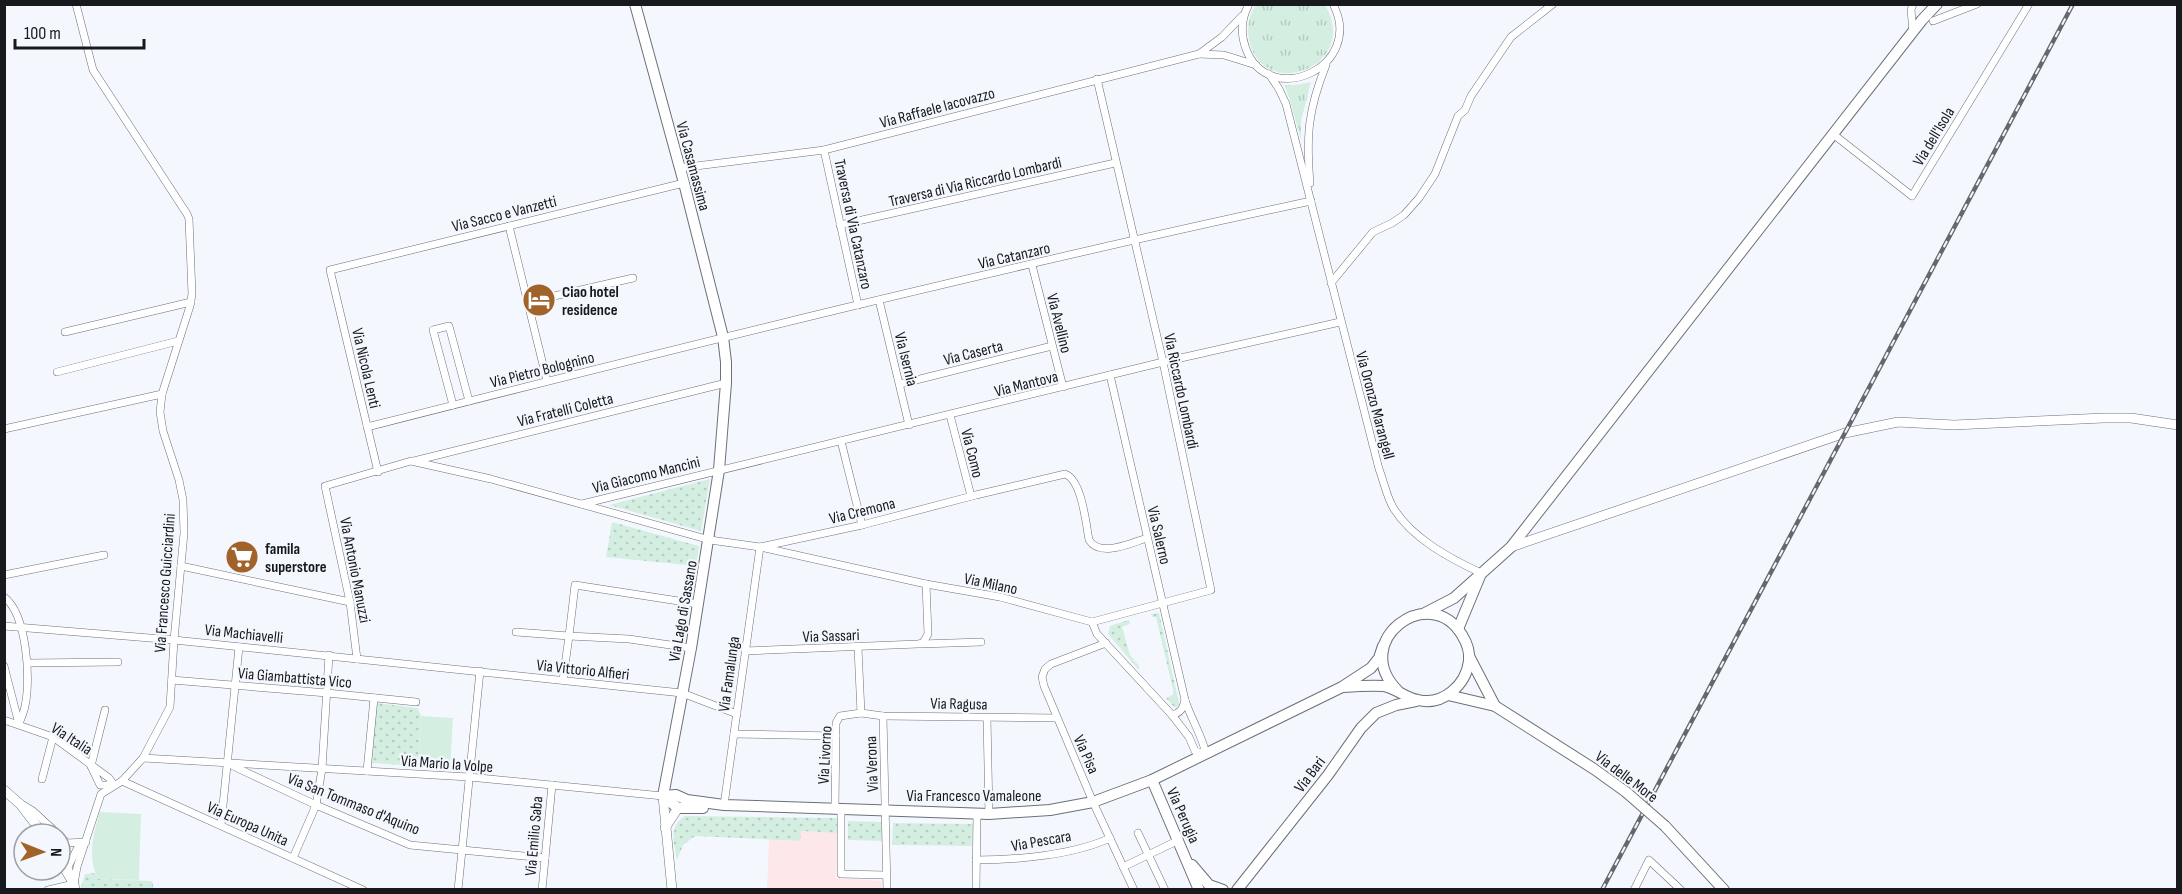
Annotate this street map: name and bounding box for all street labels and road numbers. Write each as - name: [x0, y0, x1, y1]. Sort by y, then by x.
- street label: Via Raffaele Iacovazzo: [878, 84, 997, 133]
- street label: Via dell'Isola: [1909, 104, 1959, 170]
- street label: Via Casamassima: [672, 120, 714, 213]
- street label: Traversa di Via Riccardo Lombardi: [887, 153, 1064, 212]
- street label: Traversa di Via Catanzaro: [829, 158, 876, 291]
- street label: Via Sacco e Vanzetti: [450, 192, 559, 237]
- street label: Via Catanzaro: [977, 239, 1052, 274]
- street label: Via Avellino: [1042, 292, 1075, 355]
- street label: Via Nicola Lenti: [347, 326, 384, 410]
- street label: Via Isernia: [890, 330, 921, 388]
- street label: Via Riccardo Lombardi: [1159, 332, 1202, 451]
- street label: Via Caserta: [942, 337, 1005, 370]
- street label: Via Pietro Bolognino: [488, 348, 596, 393]
- street label: Via Oronzo Marangell: [1351, 349, 1398, 461]
- street label: Via Mantova: [993, 367, 1060, 402]
- street label: Via Fratelli Coletta: [516, 389, 615, 432]
- street label: Via Como: [956, 427, 987, 480]
- street label: Via Giacomo Mancini: [591, 453, 702, 498]
- street label: Via Cremona: [827, 494, 897, 529]
- street label: Via Salerno: [1143, 504, 1174, 566]
- street label: Via Francesco Guicciardini: [151, 513, 180, 653]
- street label: Via Antonio Manuzzi: [335, 516, 374, 625]
- street label: Via Lago di Sassano: [665, 559, 702, 663]
- street label: Via Milano: [962, 570, 1019, 599]
- street label: Via Machiavelli: [204, 621, 284, 648]
- street label: Via Sassari: [802, 626, 860, 647]
- street label: Via Famalunga: [715, 635, 744, 713]
- street label: Via Vittorio Alfieri: [536, 656, 630, 685]
- street label: Via Giambattista Vico: [237, 664, 353, 693]
- street label: Via Ragusa: [930, 695, 988, 714]
- street label: Via Italia: [47, 719, 95, 760]
- street label: Via Livorno: [814, 725, 837, 785]
- street label: Via Pisa: [1069, 732, 1103, 777]
- street label: Via Verona: [862, 736, 883, 792]
- street label: Via delle More: [1591, 747, 1661, 807]
- street label: Via Mario la Volpe: [400, 752, 494, 777]
- street label: Via Bari: [1291, 753, 1330, 797]
- street label: Via San Tommaso d'Aquino: [284, 769, 422, 840]
- street label: Via Perugia: [1162, 785, 1203, 846]
- street label: Via Francesco Vamaleone: [907, 787, 1041, 806]
- street label: Via Emilio Saba: [522, 795, 547, 877]
- street label: Via Europa Unita: [204, 798, 291, 851]
- street label: Via Pescara: [1010, 827, 1073, 856]

